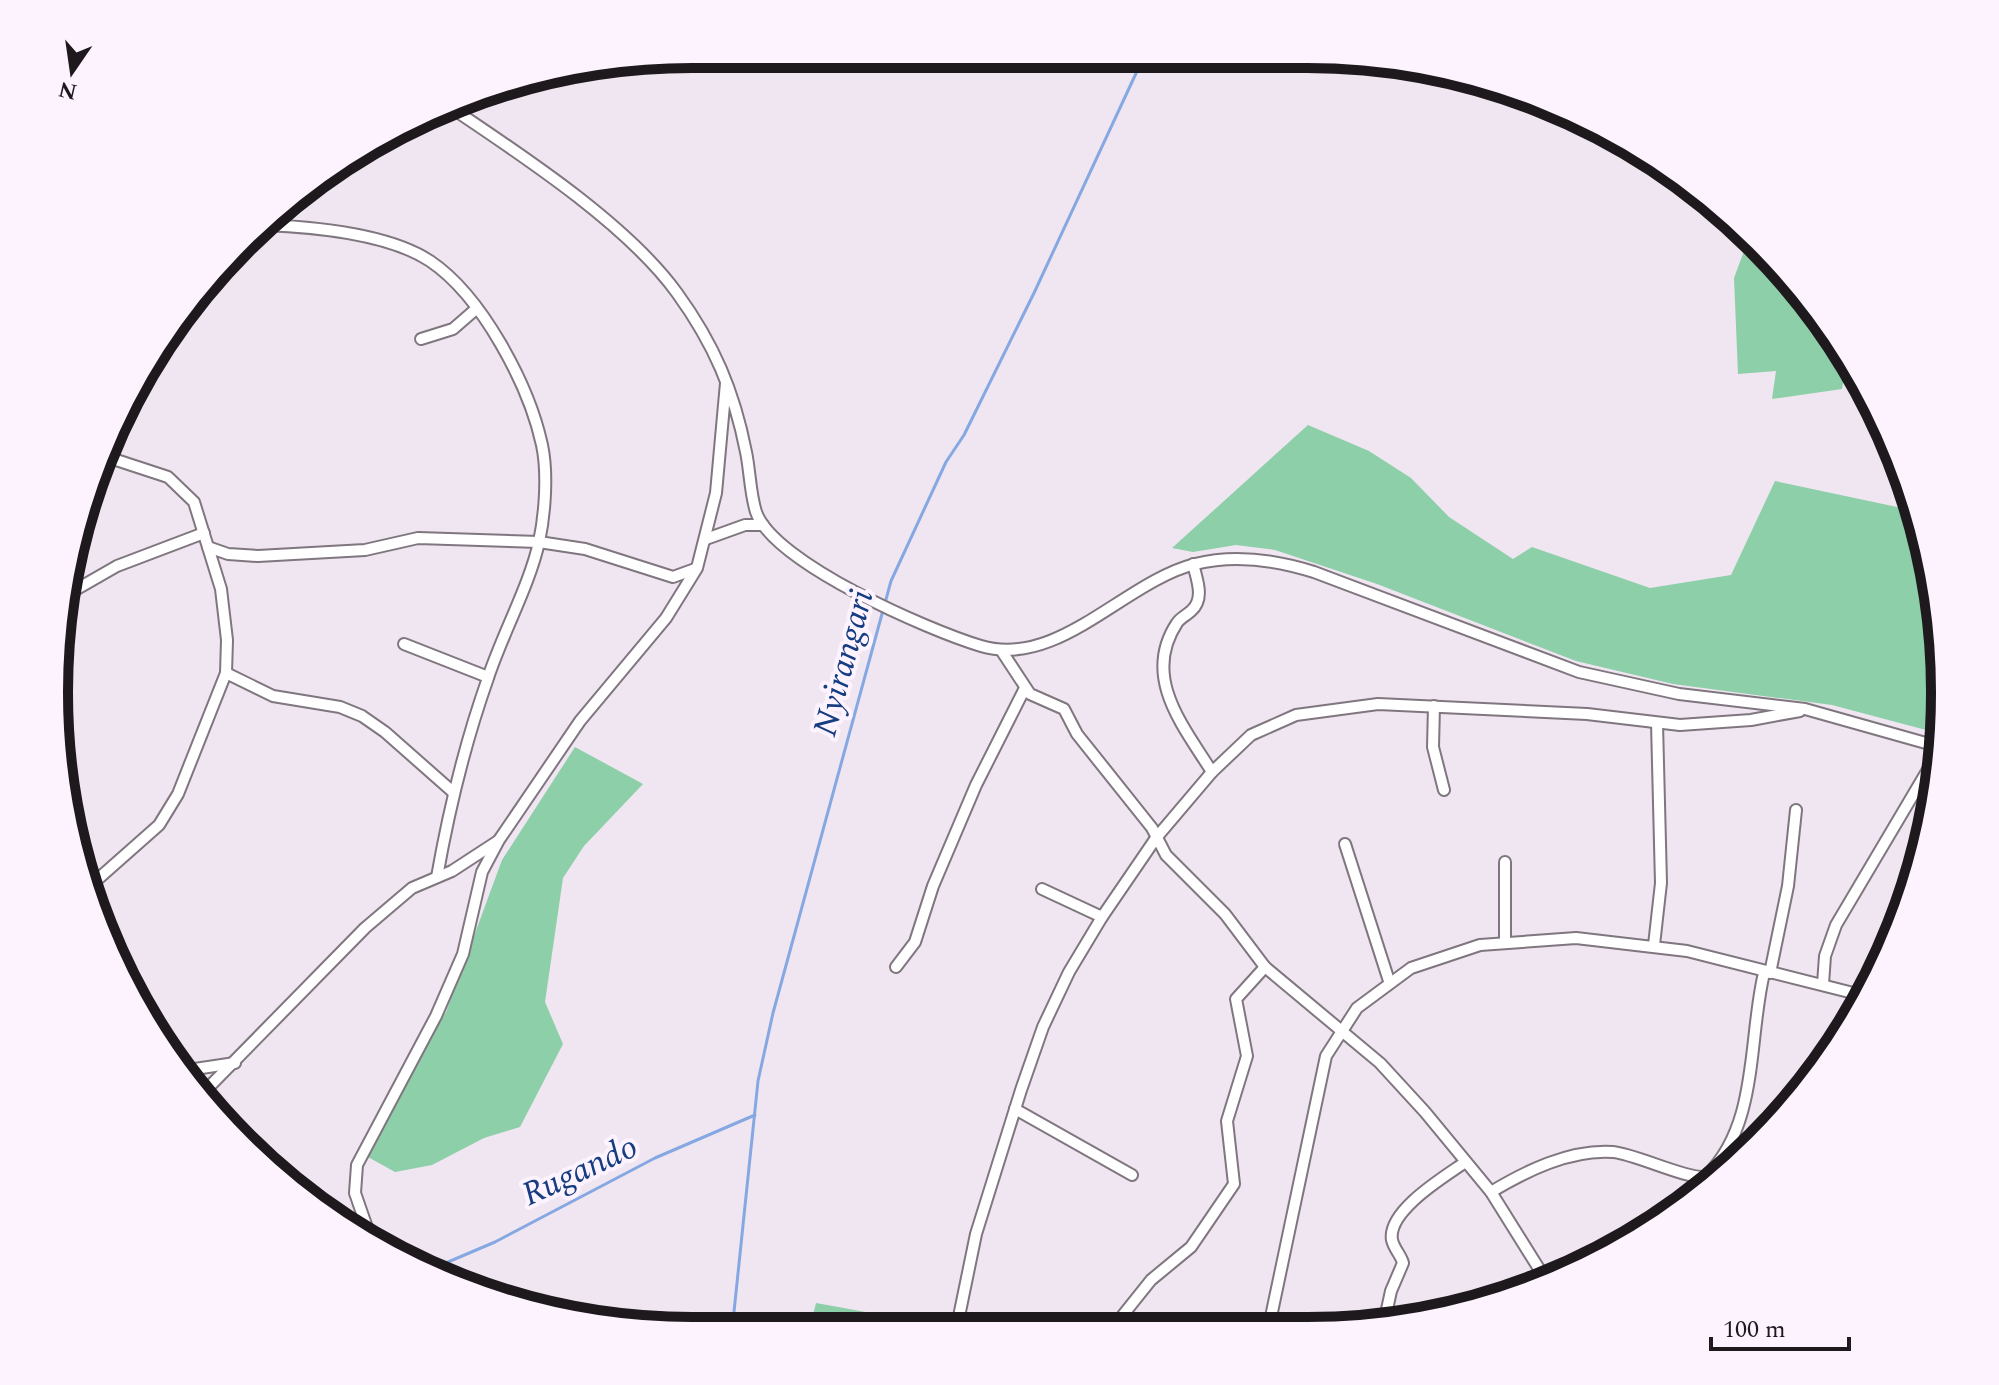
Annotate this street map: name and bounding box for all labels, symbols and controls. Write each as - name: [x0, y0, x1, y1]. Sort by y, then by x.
- north arrow: [32, 32, 112, 112]
- text: N: [55, 72, 80, 108]
- water label: Nyirangari: [799, 584, 889, 742]
- water label: Rugando: [513, 1121, 647, 1221]
- scale bar: [1711, 1301, 1849, 1351]
- text: 100 m: [1723, 1312, 1786, 1348]

